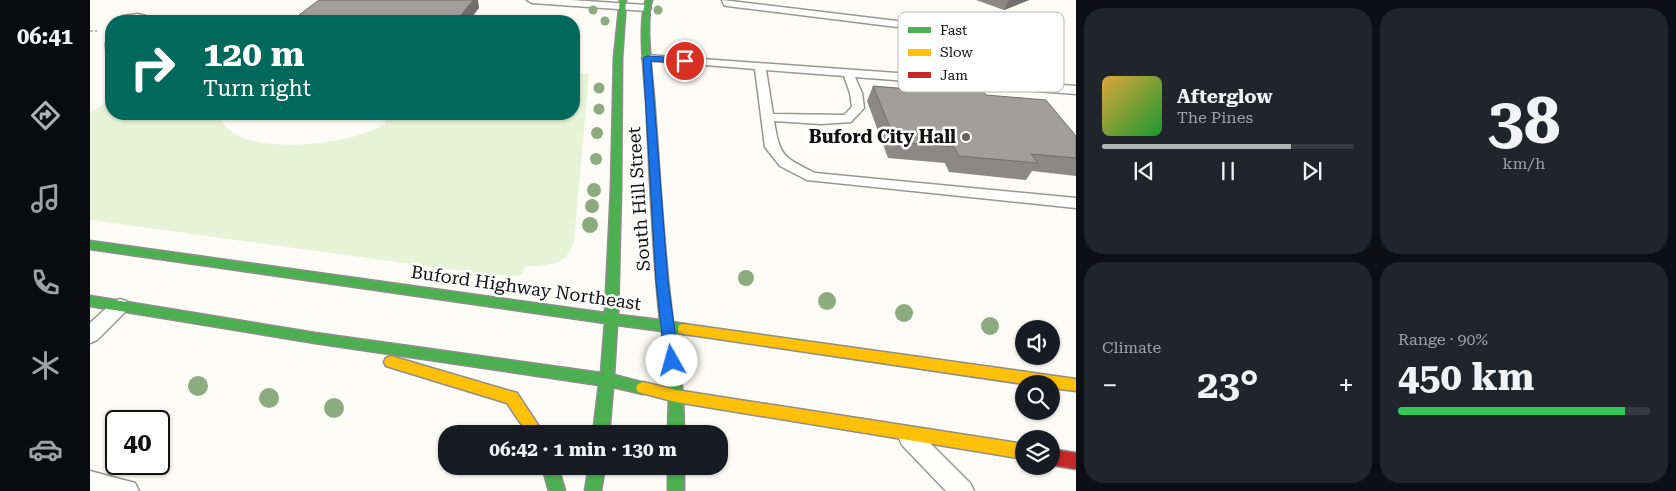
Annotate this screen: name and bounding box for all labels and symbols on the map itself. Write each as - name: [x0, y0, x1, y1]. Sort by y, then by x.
- legend: [898, 12, 1064, 92]
- text: Fast: [940, 22, 967, 38]
- pin: [664, 40, 706, 82]
- text: Slow: [940, 44, 973, 60]
- text: Jam: [940, 67, 968, 83]
- street label: South Hill Street: [623, 126, 654, 272]
- place label: Buford City Hall: [809, 126, 956, 147]
- marker: Buford City Hall: [960, 131, 972, 143]
- street label: Buford Highway Northeast: [410, 261, 643, 314]
- position arrow: [645, 334, 697, 386]
- speed limit sign: 40: [105, 410, 170, 475]

